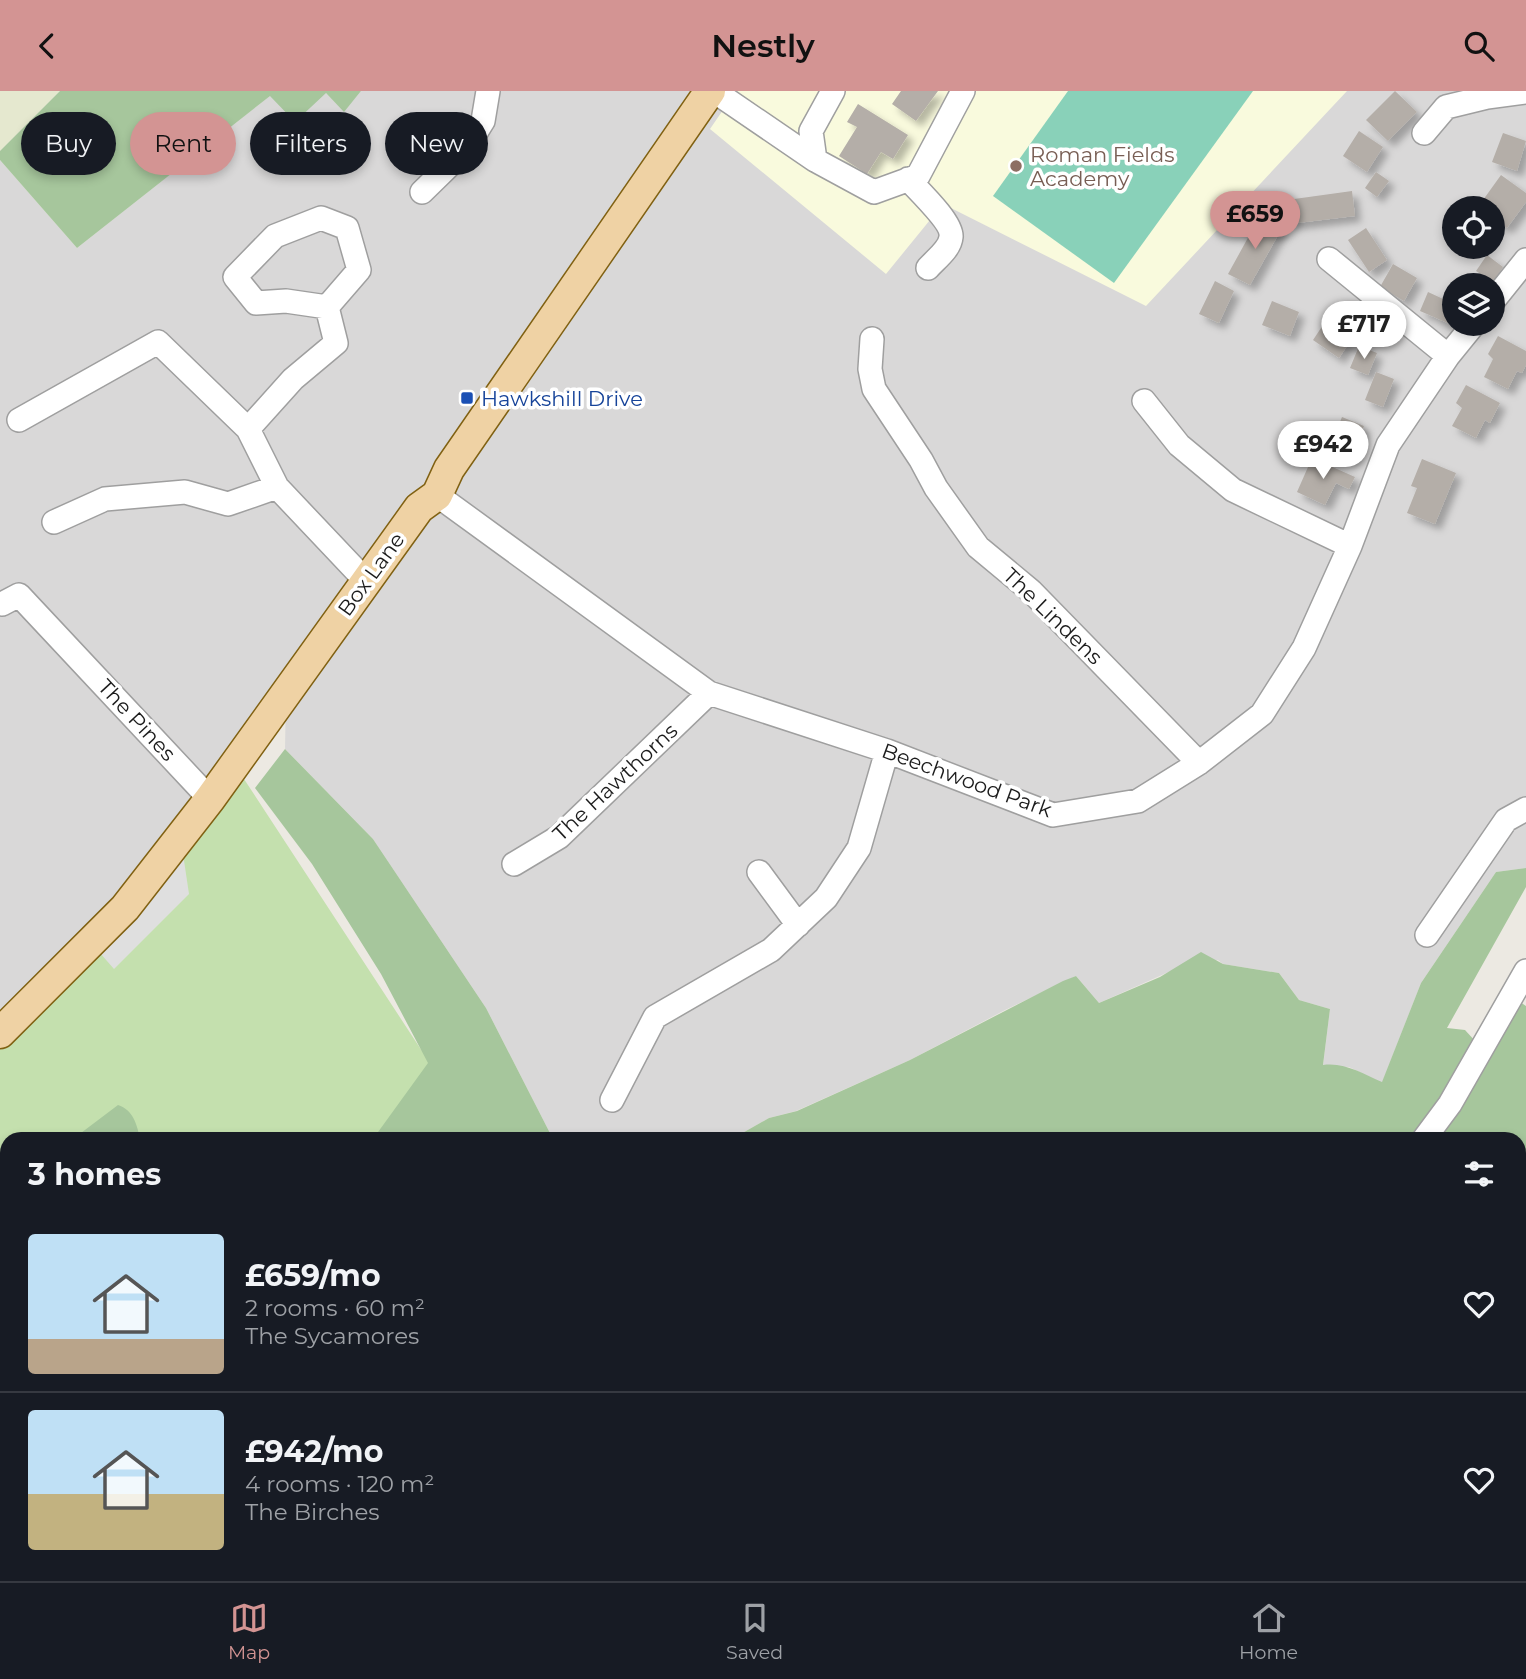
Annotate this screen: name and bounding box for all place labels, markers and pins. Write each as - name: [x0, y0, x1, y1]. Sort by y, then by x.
- place label: Roman Fields Academy: [1030, 142, 1174, 191]
- marker: Roman Fields Academy: [1008, 158, 1024, 174]
- pin: £659: [1214, 191, 1296, 251]
- pin: £717: [1323, 301, 1405, 361]
- place label: Hawkshill Drive: [481, 386, 643, 411]
- marker: Hawkshill Drive: [459, 390, 475, 406]
- pin: £942: [1282, 421, 1364, 481]

